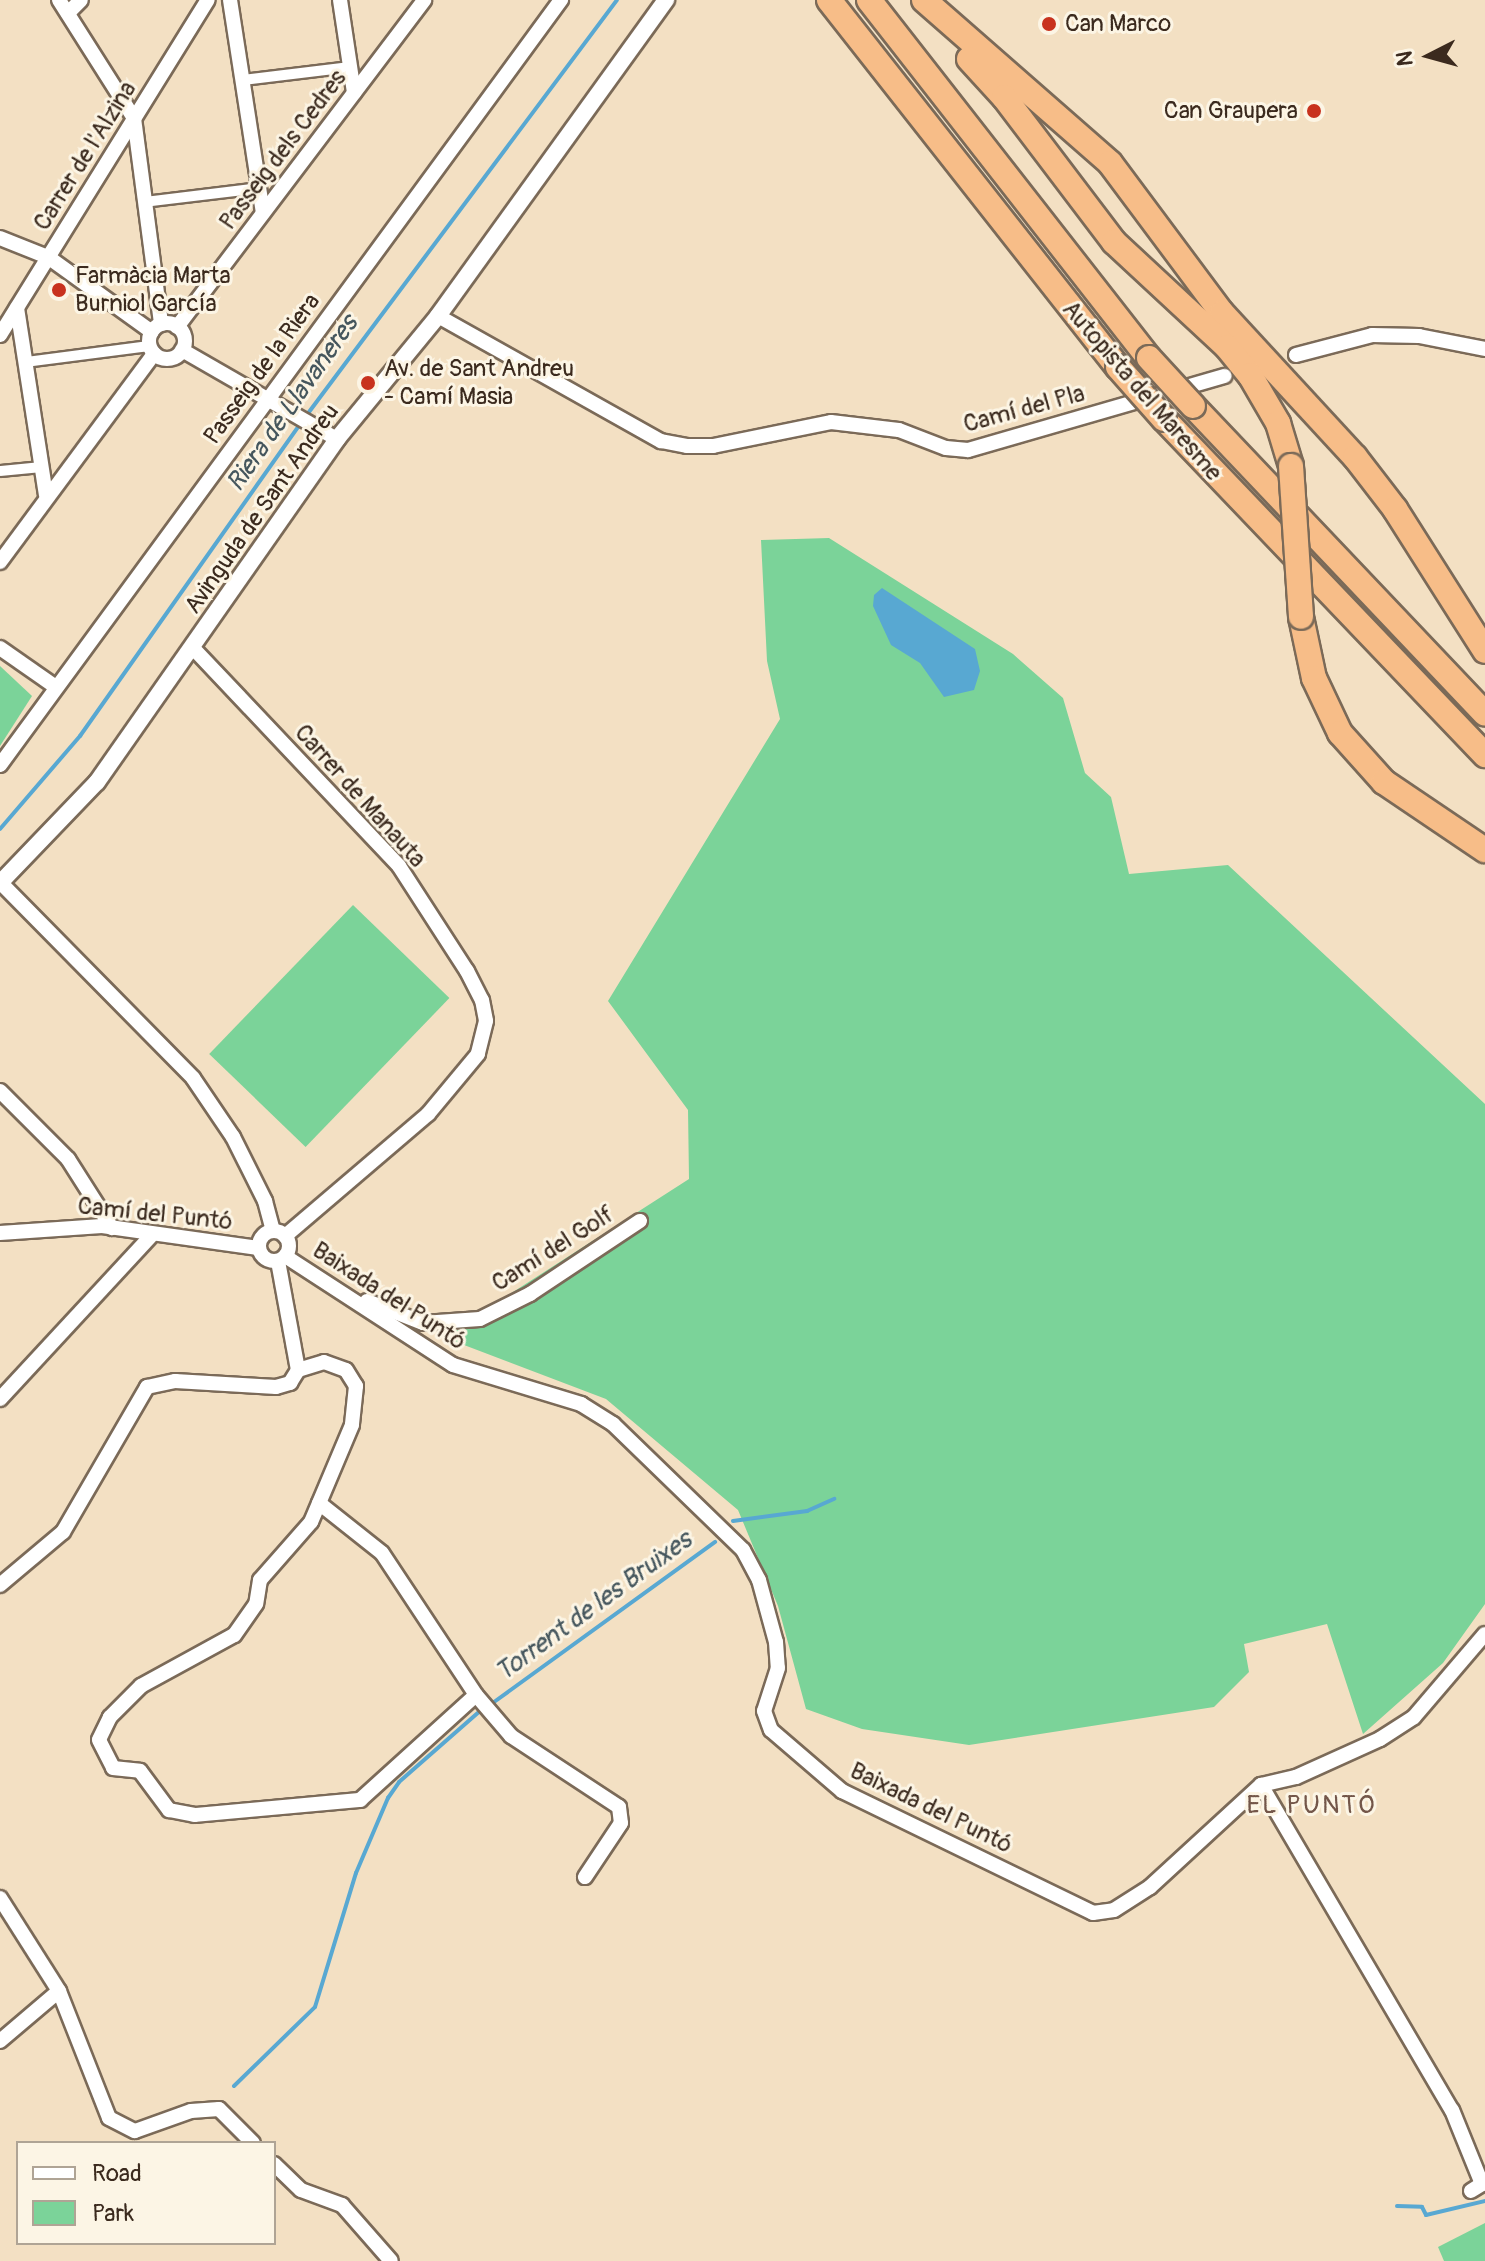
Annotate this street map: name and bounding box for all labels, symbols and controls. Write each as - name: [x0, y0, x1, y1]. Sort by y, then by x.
- place label: Can Marco: [1065, 10, 1171, 38]
- marker: Can Marco: [1040, 15, 1058, 33]
- north arrow: [1389, 16, 1469, 96]
- text: N: [1390, 50, 1420, 67]
- street label: Passeig dels Cedres: [213, 64, 353, 236]
- street label: Carrer de l'Alzina: [28, 76, 142, 236]
- place label: Can Graupera: [1164, 97, 1298, 125]
- marker: Can Graupera: [1305, 102, 1323, 120]
- place label: Farmàcia Marta Burniol García: [75, 262, 231, 318]
- marker: Farmàcia Marta Burniol García: [50, 281, 68, 299]
- street label: Passeig de la Riera: [198, 288, 326, 450]
- street label: Autopista del Maresme: [1056, 295, 1228, 487]
- water label: Riera de Llavaneres: [221, 310, 365, 498]
- place label: Av. de Sant Andreu - Camí Masia: [384, 355, 574, 411]
- marker: Av. de Sant Andreu - Camí Masia: [359, 374, 377, 392]
- street label: Camí del Pla: [960, 379, 1088, 439]
- street label: Avinguda de Sant Andreu: [179, 399, 345, 619]
- street label: Carrer de Manauta: [288, 719, 432, 873]
- street label: Camí del Puntó: [76, 1192, 234, 1236]
- street label: Camí del Golf: [487, 1200, 619, 1298]
- street label: Baixada del Puntó: [307, 1236, 471, 1356]
- water label: Torrent de les Bruixes: [490, 1525, 698, 1689]
- street label: Baixada del Puntó: [845, 1756, 1017, 1860]
- district label: EL PUNTÓ: [1247, 1790, 1377, 1822]
- legend: [16, 2141, 276, 2245]
- text: Road: [92, 2159, 142, 2188]
- text: Park: [92, 2199, 134, 2228]

